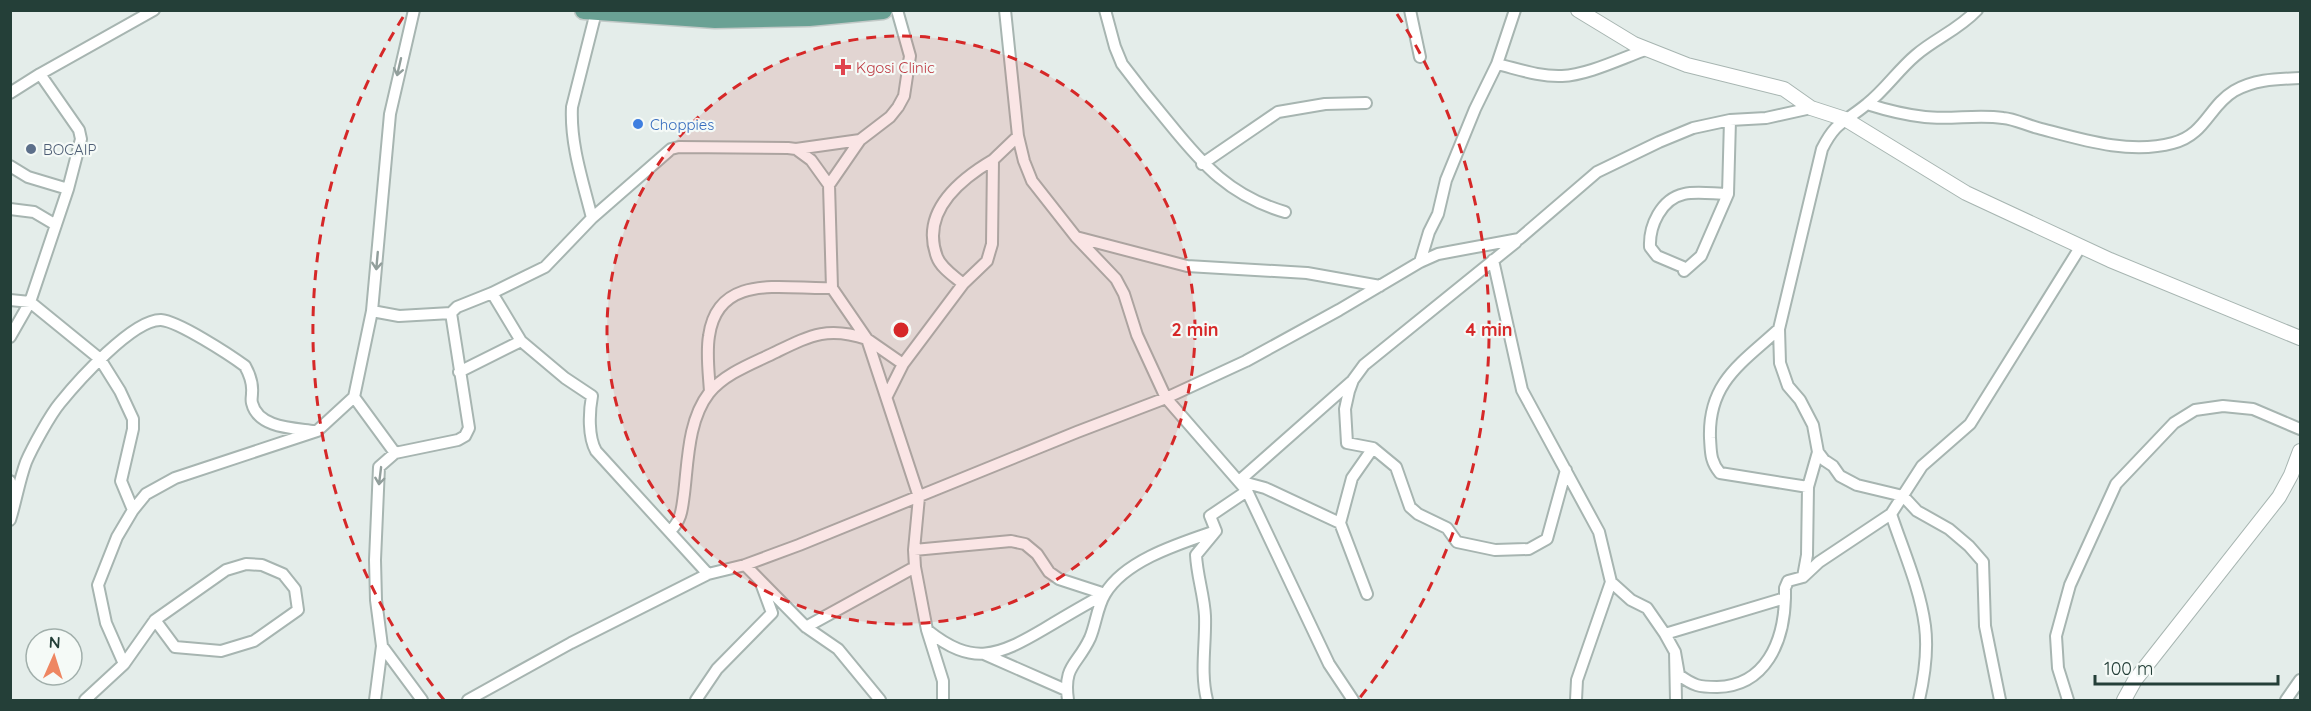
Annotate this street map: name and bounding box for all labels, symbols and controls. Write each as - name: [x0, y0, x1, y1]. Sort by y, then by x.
- one-way arrow: [393, 58, 405, 77]
- marker: Kgosi Clinic: [834, 58, 852, 76]
- place label: Kgosi Clinic: [856, 58, 935, 77]
- place label: Choppies: [650, 115, 714, 134]
- marker: Choppies: [631, 117, 645, 131]
- place label: BOCAIP: [43, 140, 97, 159]
- marker: BOCAIP: [24, 142, 38, 156]
- one-way arrow: [371, 250, 382, 270]
- text: 2 min: [1172, 318, 1218, 341]
- text: 4 min: [1465, 318, 1513, 341]
- centre of rings: [891, 320, 911, 340]
- one-way arrow: [374, 466, 385, 485]
- north arrow: [24, 627, 84, 687]
- text: N: [48, 632, 61, 652]
- scale bar: [2095, 648, 2278, 686]
- text: 100 m: [2104, 657, 2153, 680]

